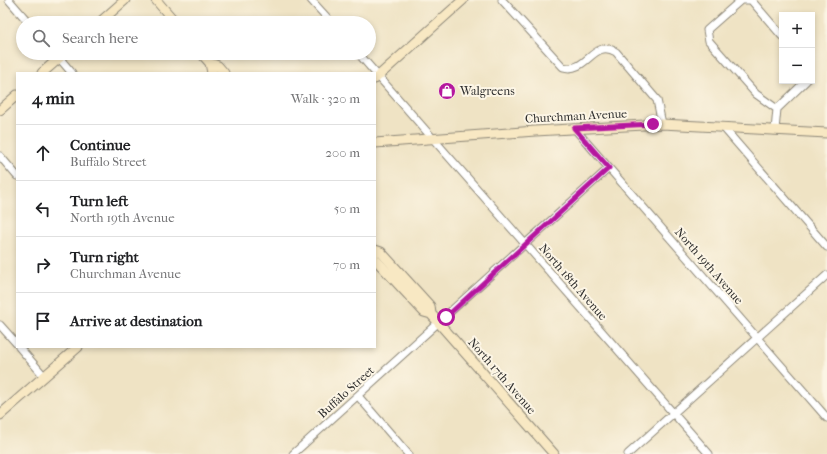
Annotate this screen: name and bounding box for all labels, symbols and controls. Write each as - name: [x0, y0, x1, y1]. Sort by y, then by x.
- map controls: [779, 12, 815, 84]
- button: +: [779, 12, 815, 48]
- search box: [16, 16, 376, 60]
- icon: search: [30, 27, 52, 49]
- text: Search here: [62, 29, 138, 47]
- button: −: [779, 48, 815, 84]
- shop icon: Walgreens: [437, 81, 457, 101]
- place label: Walgreens: [459, 84, 515, 98]
- text: 4 min: [32, 88, 75, 108]
- text: Walk · 320 m: [291, 91, 360, 106]
- street label: Churchman Avenue: [525, 106, 627, 126]
- route end: [644, 115, 662, 133]
- text: Continue: [70, 136, 130, 154]
- icon: ahead: [32, 142, 54, 164]
- text: 200 m: [325, 145, 360, 160]
- text: Buffalo Street: [70, 154, 147, 169]
- text: Turn left: [70, 192, 128, 210]
- icon: left: [32, 198, 54, 220]
- text: 50 m: [334, 201, 360, 216]
- text: North 19th Avenue: [70, 210, 175, 225]
- street label: North 19th Avenue: [672, 225, 746, 307]
- street label: North 18th Avenue: [536, 241, 610, 323]
- text: Turn right: [70, 248, 139, 266]
- icon: right: [32, 254, 54, 276]
- text: 70 m: [333, 257, 360, 272]
- text: Churchman Avenue: [70, 266, 181, 281]
- route start: [437, 308, 455, 326]
- icon: arrive: [32, 310, 54, 332]
- text: Arrive at destination: [70, 312, 202, 330]
- street label: North 17th Avenue: [465, 335, 539, 417]
- street label: Buffalo Street: [315, 363, 378, 421]

